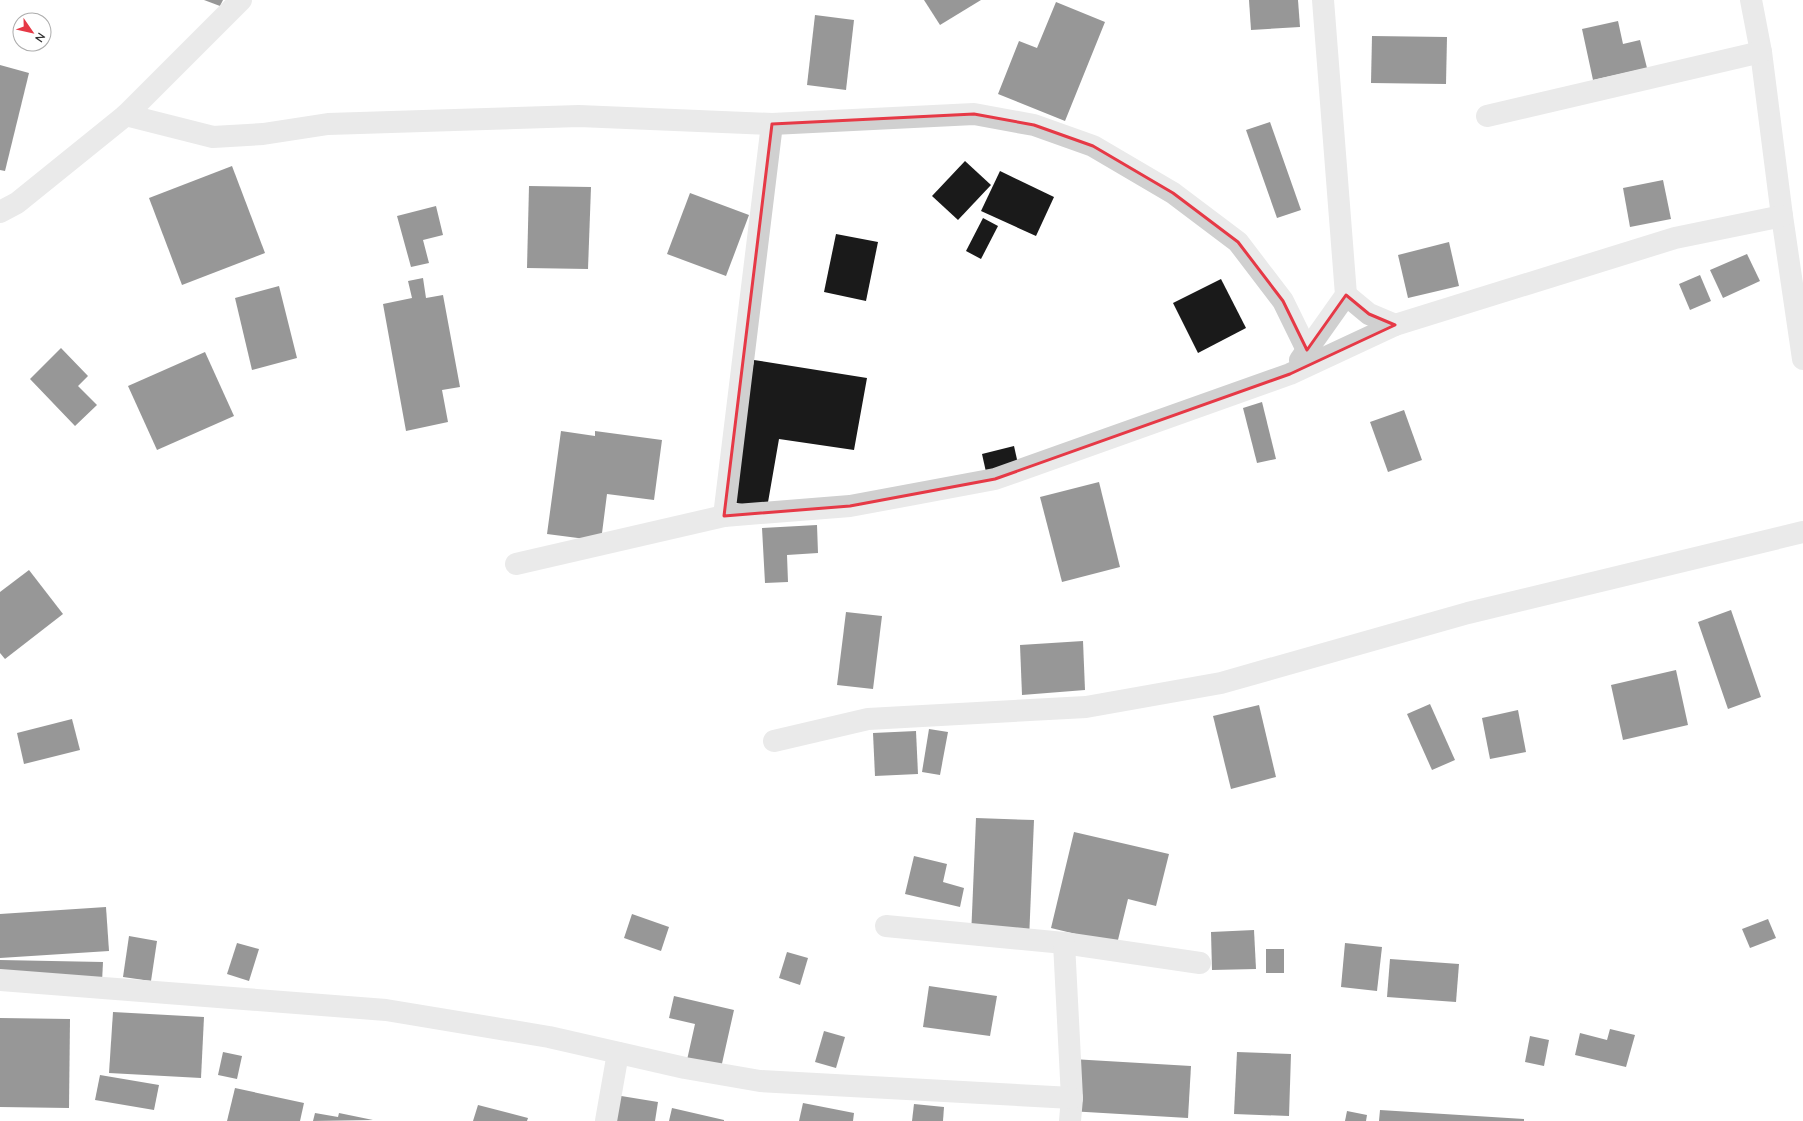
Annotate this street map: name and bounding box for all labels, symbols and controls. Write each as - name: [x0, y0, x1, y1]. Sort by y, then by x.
- north arrow: [12, 12, 52, 52]
- text: N: [33, 31, 48, 45]

